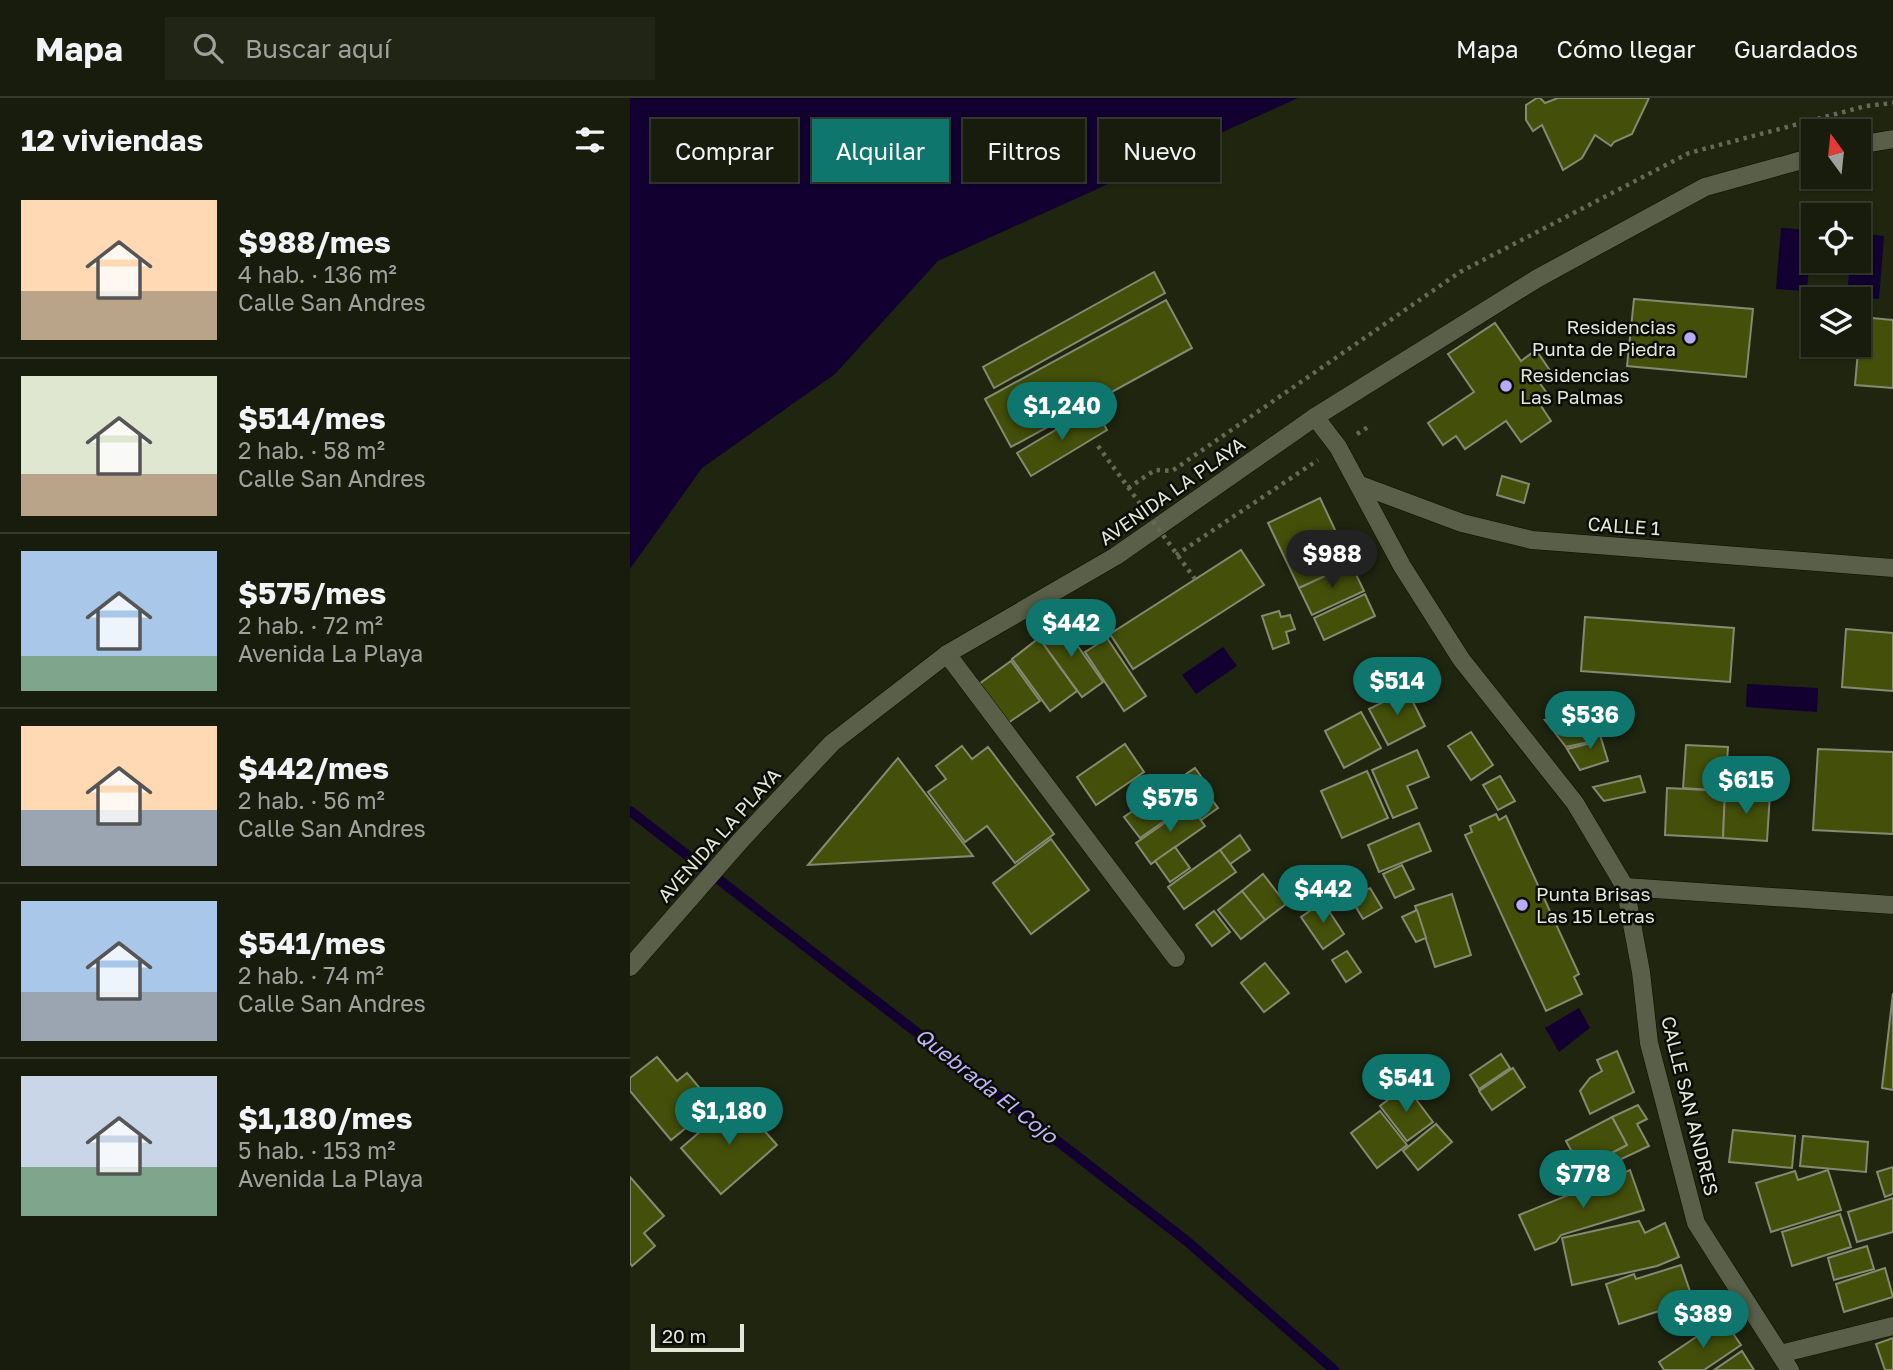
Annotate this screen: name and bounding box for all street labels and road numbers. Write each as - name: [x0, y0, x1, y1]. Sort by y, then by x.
- street label: AVENIDA LA PLAYA: [1094, 431, 1249, 550]
- street label: CALLE 1: [1587, 512, 1661, 540]
- street label: AVENIDA LA PLAYA: [652, 763, 785, 907]
- street label: CALLE SAN ANDRES: [1657, 1014, 1724, 1198]

